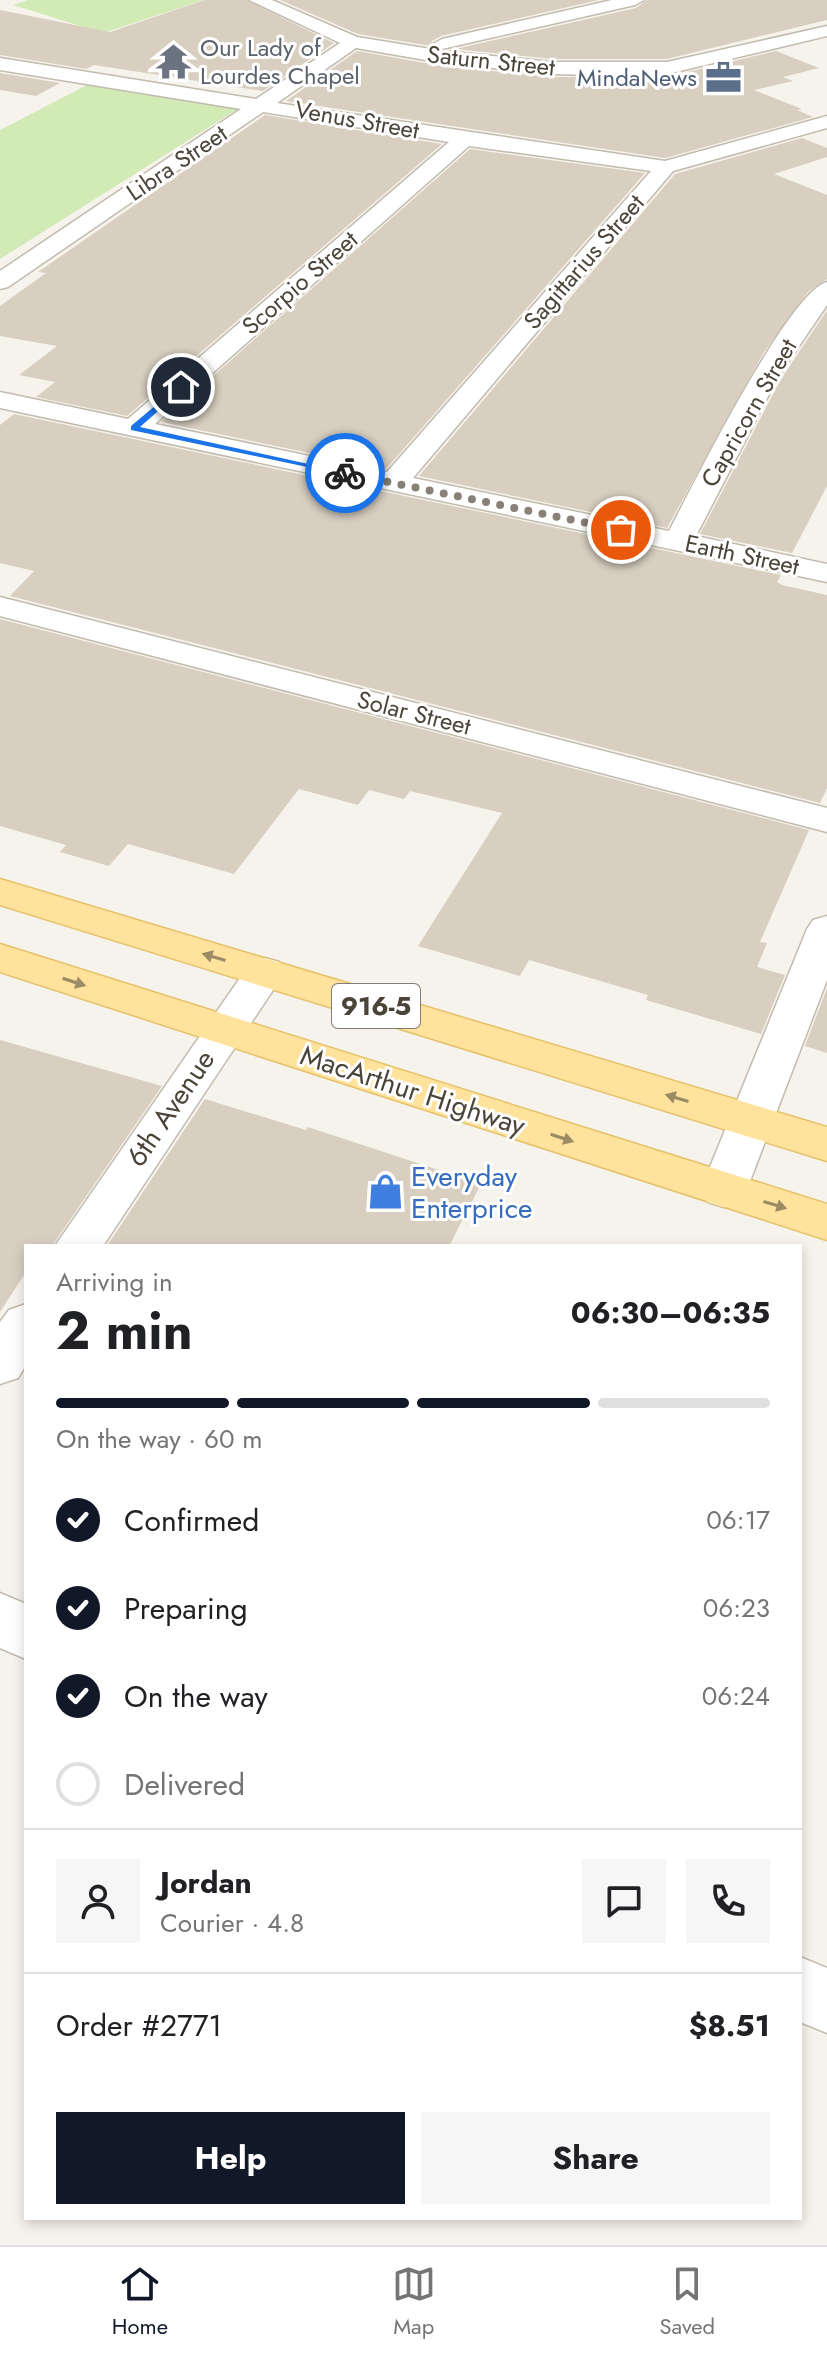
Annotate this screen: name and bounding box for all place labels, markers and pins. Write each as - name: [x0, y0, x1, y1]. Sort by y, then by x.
- place label: Our Lady of Lourdes Chapel: [200, 30, 360, 93]
- temple icon: Our Lady of Lourdes Chapel: [155, 43, 193, 81]
- office icon: MindaNews: [704, 59, 742, 97]
- place label: MindaNews: [577, 60, 697, 95]
- pin: [147, 353, 215, 421]
- pin: [587, 496, 655, 564]
- place label: Everyday Enterprice: [411, 1156, 533, 1229]
- shop icon: Everyday Enterprice: [366, 1173, 404, 1211]

